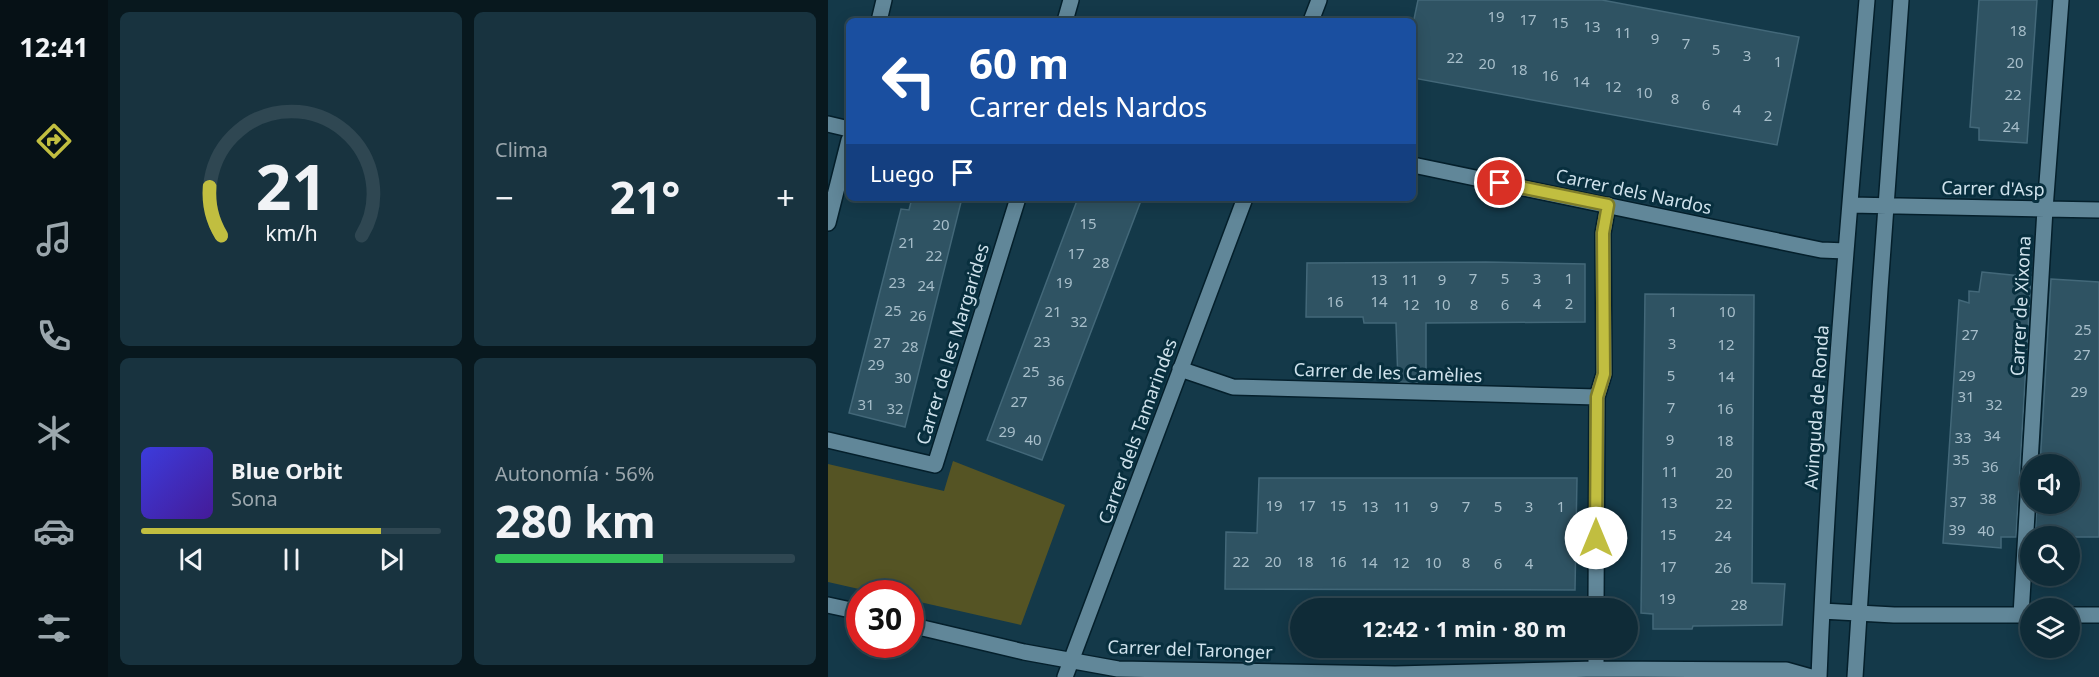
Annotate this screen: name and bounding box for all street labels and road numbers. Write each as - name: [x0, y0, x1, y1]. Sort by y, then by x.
- street label: Carrer dels Nardos: [1554, 163, 1714, 219]
- street label: Carrer d'Asp: [1941, 175, 2045, 201]
- street label: Carrer de Xixona: [2004, 235, 2036, 377]
- street label: Carrer de les Margarides: [910, 241, 994, 447]
- street label: Avinguda de Ronda: [1798, 324, 1834, 490]
- street label: Carrer dels Tamarindes: [1092, 335, 1182, 527]
- street label: Carrer de les Camèlies: [1293, 357, 1483, 387]
- street label: Carrer del Taronger: [1107, 634, 1274, 664]

